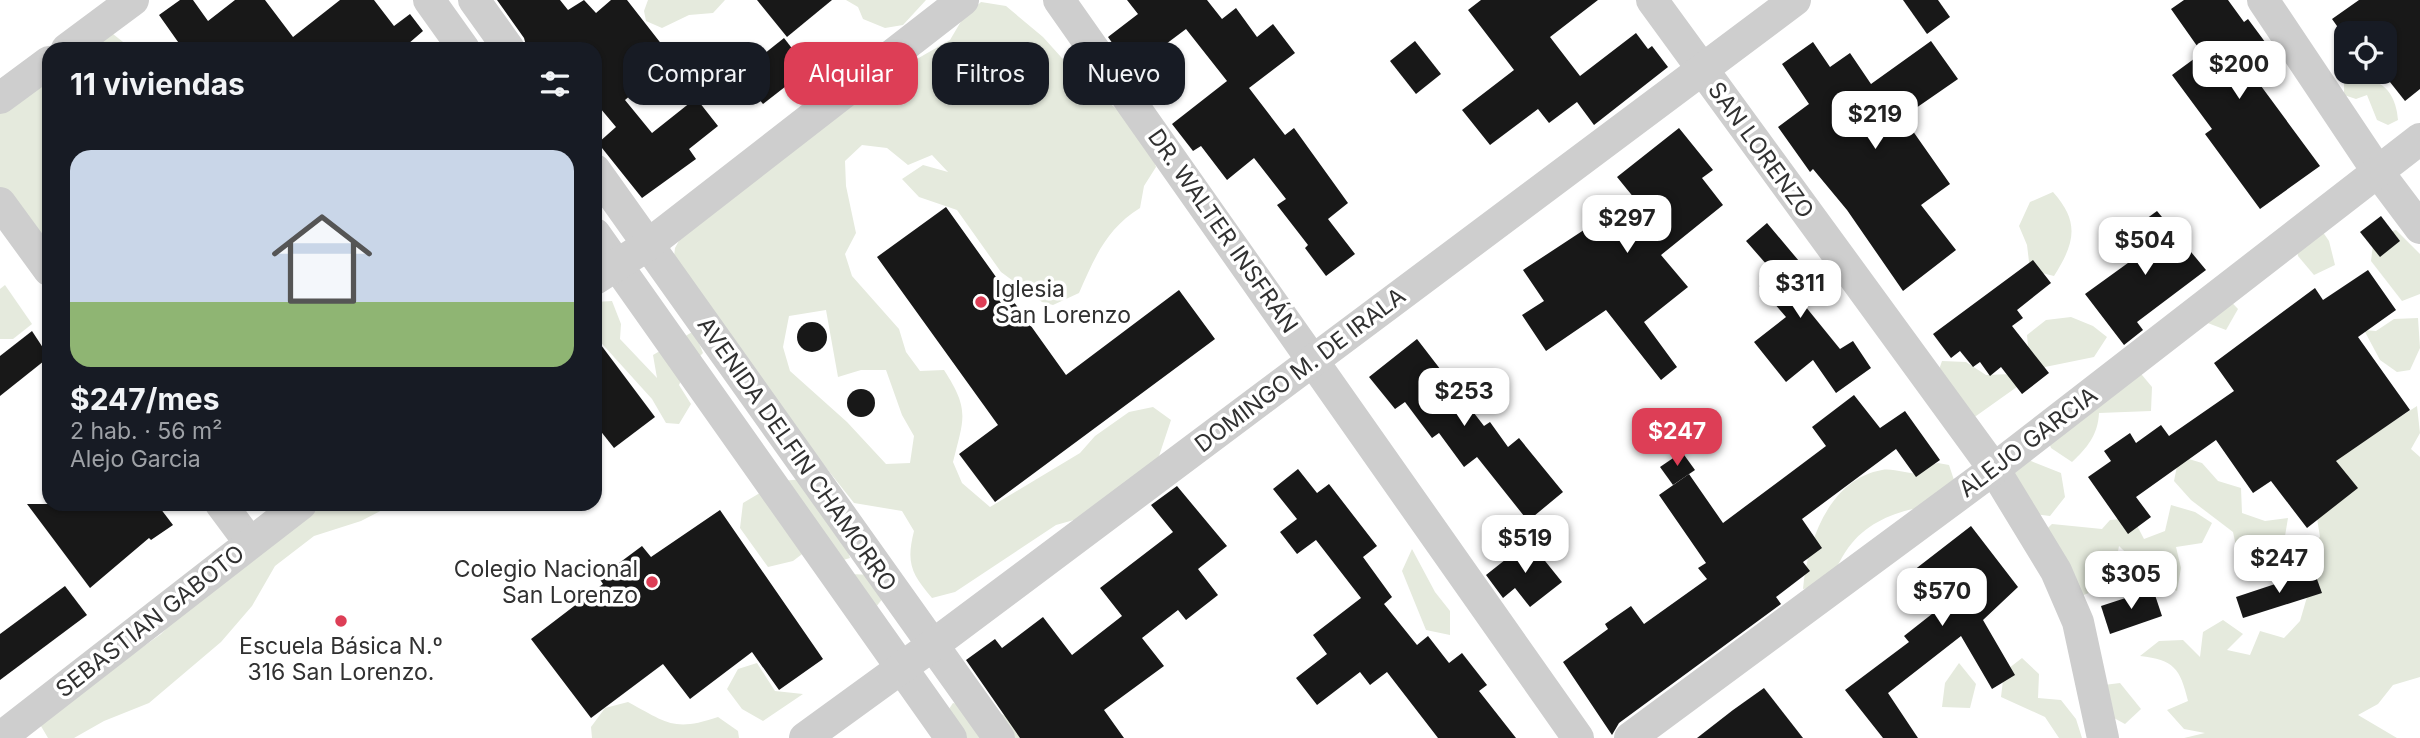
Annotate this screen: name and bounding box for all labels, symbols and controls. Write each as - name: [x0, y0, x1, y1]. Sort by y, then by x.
- map controls: [2334, 21, 2397, 84]
- button: locate: [2334, 21, 2397, 84]
- chip: Comprar: [623, 42, 770, 105]
- chip: Alquilar: [784, 42, 918, 105]
- chip: Filtros: [932, 42, 1049, 105]
- chip: Nuevo: [1063, 42, 1185, 105]
- pin: $200: [2198, 42, 2280, 101]
- text: $200: [2209, 50, 2269, 78]
- icon: filters: [536, 65, 574, 103]
- text: 11 viviendas: [70, 66, 245, 102]
- street label: SAN LORENZO: [1702, 76, 1820, 224]
- pin: $219: [1834, 92, 1916, 151]
- text: $219: [1848, 100, 1902, 128]
- street label: DR. WALTER INSFRÁN: [1142, 124, 1304, 338]
- icon: home: [259, 196, 385, 322]
- pin: $297: [1586, 196, 1668, 255]
- text: $297: [1598, 204, 1656, 232]
- pin: $504: [2104, 218, 2186, 277]
- text: $504: [2115, 226, 2175, 254]
- pin: $311: [1759, 260, 1841, 320]
- text: $311: [1775, 269, 1825, 297]
- place label: Iglesia San Lorenzo: [995, 275, 1131, 329]
- street label: DOMINGO M. DE IRALA: [1189, 282, 1411, 458]
- marker: Iglesia San Lorenzo: [973, 294, 989, 310]
- street label: AVENIDA DELFIN CHAMORRO: [691, 312, 903, 596]
- pin: $253: [1423, 368, 1505, 428]
- text: $253: [1434, 377, 1494, 405]
- text: $247/mes: [70, 381, 220, 417]
- street label: ALEJO GARCIA: [1953, 381, 2103, 503]
- pin: $247: [1636, 408, 1718, 468]
- text: 2 hab. · 56 m²: [70, 417, 222, 445]
- text: $247: [1648, 417, 1706, 445]
- text: Alejo Garcia: [70, 445, 201, 473]
- pin: $519: [1484, 516, 1566, 575]
- text: $519: [1498, 524, 1552, 552]
- pin: $247: [2238, 536, 2320, 595]
- street label: SEBASTIAN GABOTO: [50, 539, 250, 703]
- text: $247: [2250, 544, 2308, 572]
- pin: $305: [2090, 552, 2172, 611]
- place label: Colegio Nacional San Lorenzo: [454, 555, 638, 609]
- text: $305: [2101, 560, 2161, 588]
- pin: $570: [1901, 568, 1983, 628]
- marker: Colegio Nacional San Lorenzo: [644, 574, 660, 590]
- text: $570: [1913, 577, 1971, 605]
- marker: Escuela Básica N.º 316 San Lorenzo.: [333, 613, 349, 629]
- place label: Escuela Básica N.º 316 San Lorenzo.: [239, 632, 443, 686]

